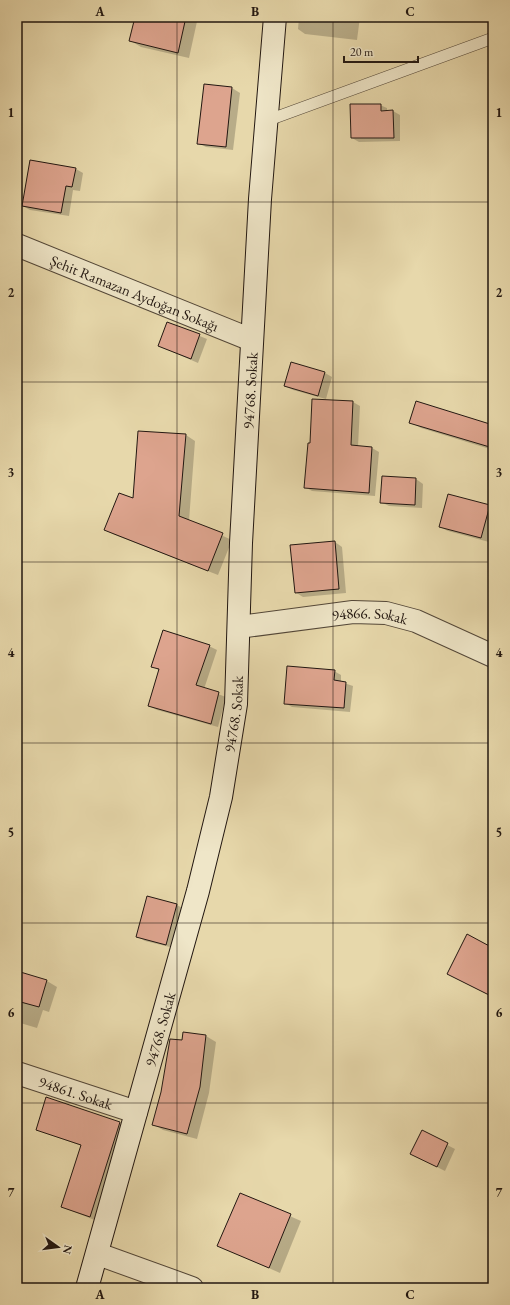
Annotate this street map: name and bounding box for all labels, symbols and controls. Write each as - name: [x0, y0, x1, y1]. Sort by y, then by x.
- text: A: [94, 3, 105, 20]
- text: B: [251, 3, 259, 20]
- text: C: [405, 3, 415, 20]
- scale bar: [344, 38, 418, 64]
- text: 20 m: [350, 44, 374, 60]
- text: 1: [8, 104, 15, 121]
- text: 1: [496, 104, 503, 121]
- street label: Şehit Ramazan Aydoğan Sokağı: [48, 250, 222, 335]
- text: 2: [8, 284, 15, 301]
- text: 2: [496, 284, 503, 301]
- street label: 94768. Sokak: [238, 351, 261, 429]
- text: 3: [8, 464, 15, 481]
- text: 3: [496, 464, 503, 481]
- street label: 94866. Sokak: [331, 603, 411, 628]
- text: 4: [8, 644, 15, 661]
- text: 4: [496, 644, 503, 661]
- street label: 94768. Sokak: [219, 675, 246, 753]
- text: 5: [8, 824, 14, 841]
- text: 5: [496, 824, 502, 841]
- street label: 94768. Sokak: [140, 988, 179, 1068]
- text: 6: [8, 1004, 15, 1021]
- text: 6: [496, 1004, 503, 1021]
- street label: 94861. Sokak: [36, 1071, 116, 1114]
- text: 7: [8, 1184, 15, 1201]
- text: 7: [496, 1184, 503, 1201]
- north arrow: [38, 1227, 78, 1267]
- text: N: [60, 1243, 76, 1256]
- text: A: [94, 1286, 105, 1303]
- text: B: [251, 1286, 259, 1303]
- text: C: [405, 1286, 415, 1303]

